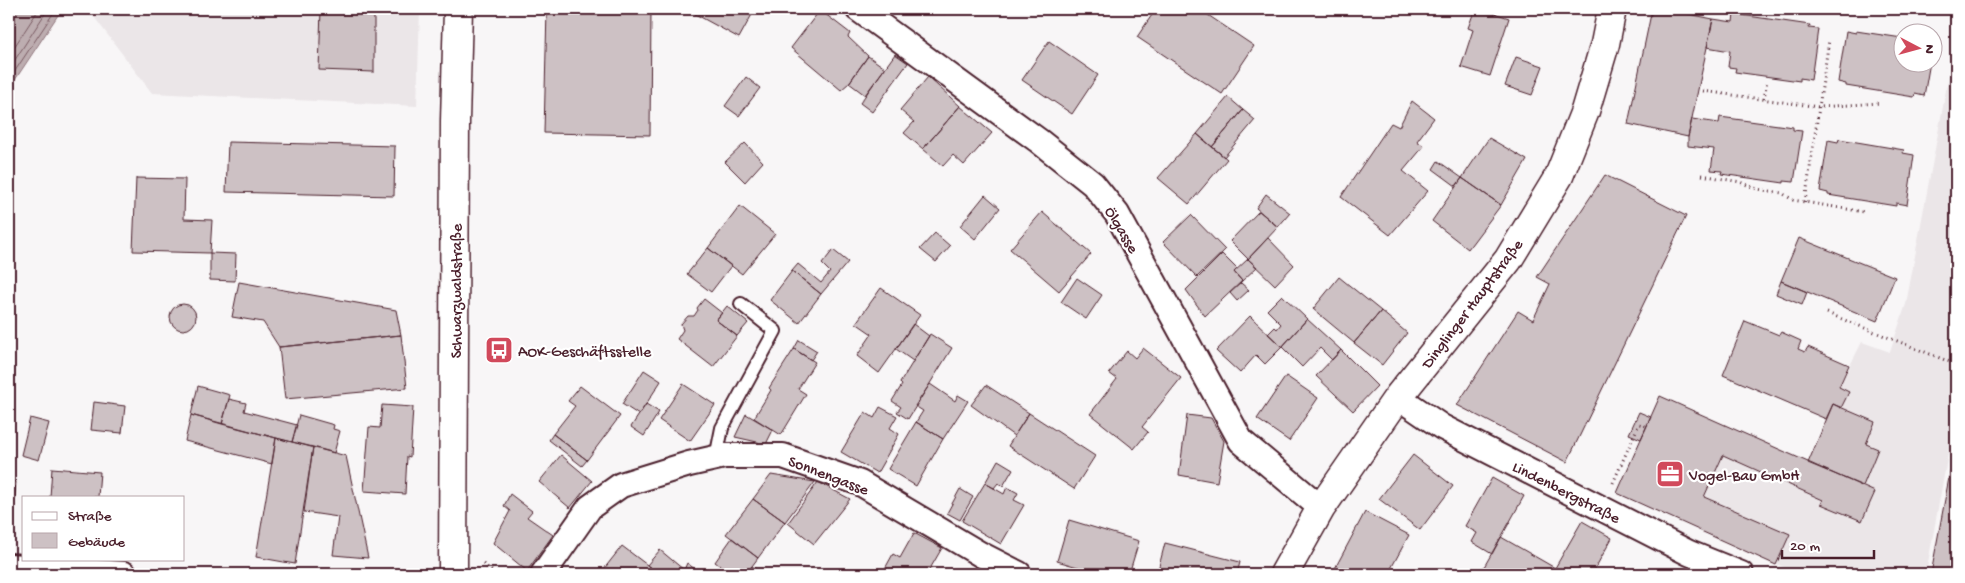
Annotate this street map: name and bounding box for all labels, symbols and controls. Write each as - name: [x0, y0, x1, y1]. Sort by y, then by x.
- north arrow: [1892, 22, 1942, 72]
- text: N: [1920, 44, 1937, 55]
- street label: Ölgasse: [1099, 204, 1142, 258]
- street label: Schwarzwaldstraße: [449, 223, 468, 358]
- street label: Dinglinger Hauptstraße: [1418, 236, 1529, 374]
- bus stop icon: AOK-Geschäftsstelle: [484, 335, 514, 365]
- place label: AOK-Geschäftsstelle: [518, 344, 652, 363]
- street label: Sonnengasse: [785, 453, 871, 502]
- street label: Lindenbergstraße: [1508, 459, 1623, 530]
- office icon: Vogel-Bau GmbH: [1655, 459, 1685, 489]
- place label: Vogel-Bau GmbH: [1688, 468, 1800, 487]
- legend: [22, 496, 185, 560]
- text: Straße: [68, 508, 112, 526]
- scale bar: [1782, 528, 1875, 560]
- text: Gebäude: [68, 534, 125, 552]
- text: 20 m: [1790, 538, 1820, 556]

